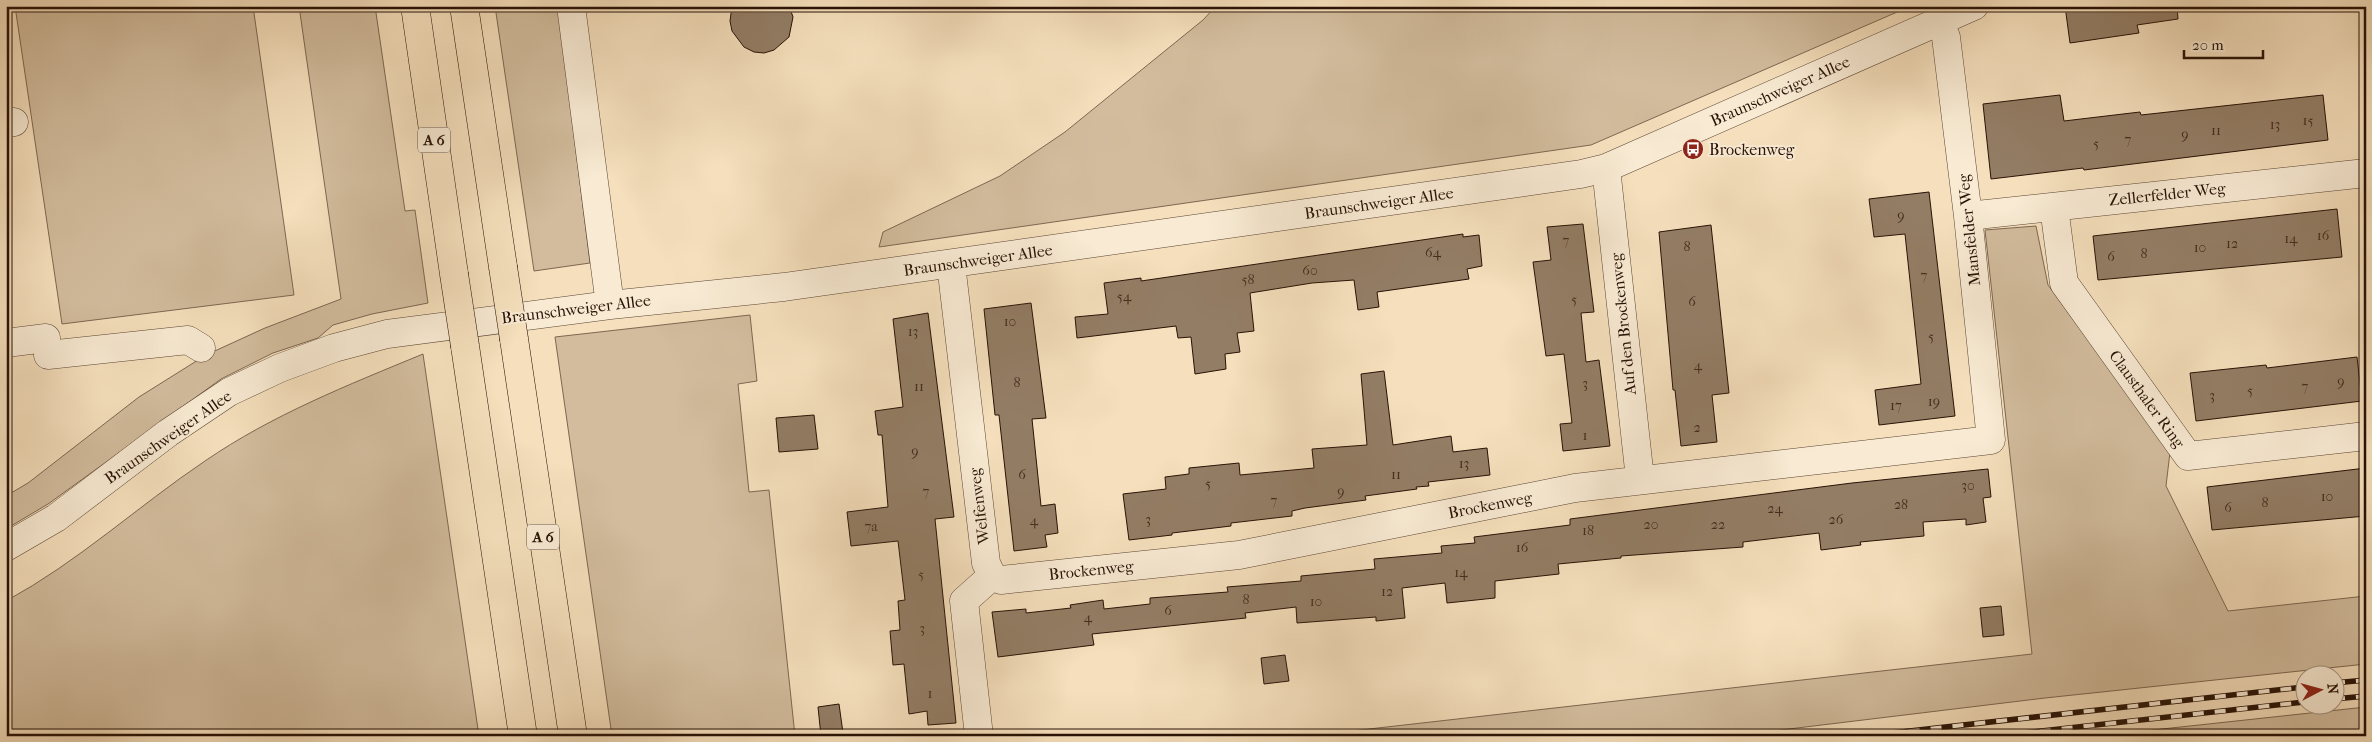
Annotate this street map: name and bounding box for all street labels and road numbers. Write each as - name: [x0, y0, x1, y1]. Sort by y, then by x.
- street label: Braunschweiger Allee: [1707, 52, 1853, 130]
- road number: A 6: [418, 128, 450, 152]
- street label: Mansfelder Weg: [1954, 173, 1984, 287]
- street label: Zellerfelder Weg: [2108, 178, 2227, 210]
- street label: Braunschweiger Allee: [1303, 183, 1455, 223]
- street label: Braunschweiger Allee: [902, 240, 1054, 280]
- street label: Auf den Brockenweg: [1606, 252, 1640, 397]
- street label: Braunschweiger Allee: [500, 290, 652, 328]
- street label: Clausthaler Ring: [2105, 346, 2189, 452]
- street label: Braunschweiger Allee: [101, 386, 235, 488]
- street label: Welfenweg: [965, 466, 993, 546]
- street label: Brockenweg: [1446, 487, 1534, 522]
- road number: A 6: [527, 524, 559, 550]
- street label: Brockenweg: [1048, 556, 1135, 584]

